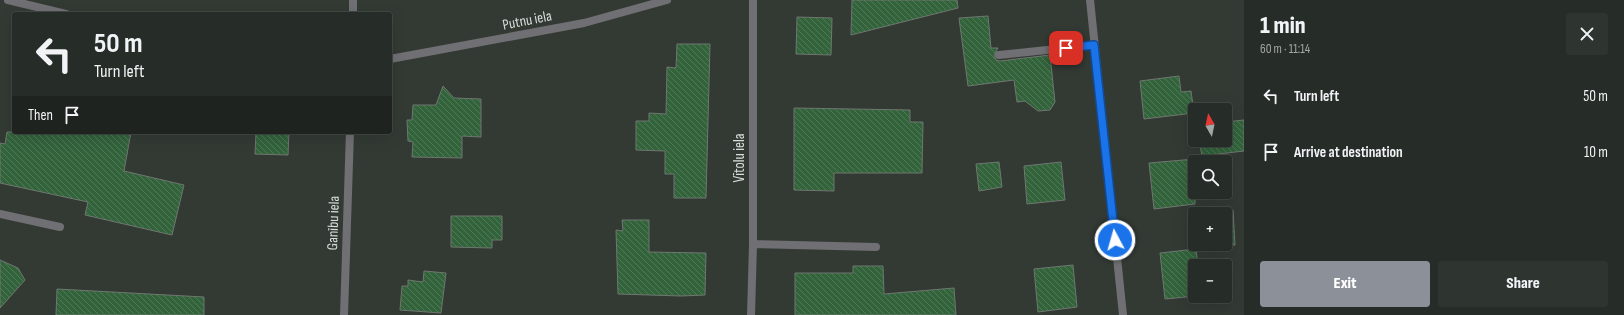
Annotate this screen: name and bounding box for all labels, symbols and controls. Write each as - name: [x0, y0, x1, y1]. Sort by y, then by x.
- street label: Putnu iela: [501, 6, 553, 35]
- text: 1 min: [1260, 11, 1306, 40]
- button: close: [1566, 13, 1608, 55]
- text: 50 m: [94, 27, 143, 60]
- icon: left: [28, 28, 80, 80]
- pin: [1049, 31, 1083, 65]
- icon: arrive: [1055, 37, 1077, 59]
- text: 60 m · 11:14: [1260, 41, 1310, 57]
- text: Turn left: [94, 61, 145, 82]
- icon: left: [1260, 85, 1282, 107]
- text: Turn left: [1294, 87, 1339, 106]
- text: 50 m: [1583, 87, 1608, 106]
- north arrow: [1188, 103, 1232, 147]
- map controls: [1188, 103, 1232, 303]
- icon: arrive: [61, 104, 83, 126]
- text: Then: [28, 106, 53, 125]
- street label: Vītolu iela: [730, 133, 749, 183]
- icon: arrive: [1260, 141, 1282, 163]
- text: Arrive at destination: [1294, 143, 1403, 162]
- text: 10 m: [1584, 143, 1608, 162]
- button: search: [1188, 155, 1232, 199]
- street label: Ganību iela: [323, 195, 344, 251]
- button: +: [1188, 207, 1232, 251]
- position arrow: [1094, 219, 1136, 261]
- button: −: [1188, 259, 1232, 303]
- button: Exit: [1260, 261, 1430, 307]
- button: Share: [1438, 261, 1608, 307]

